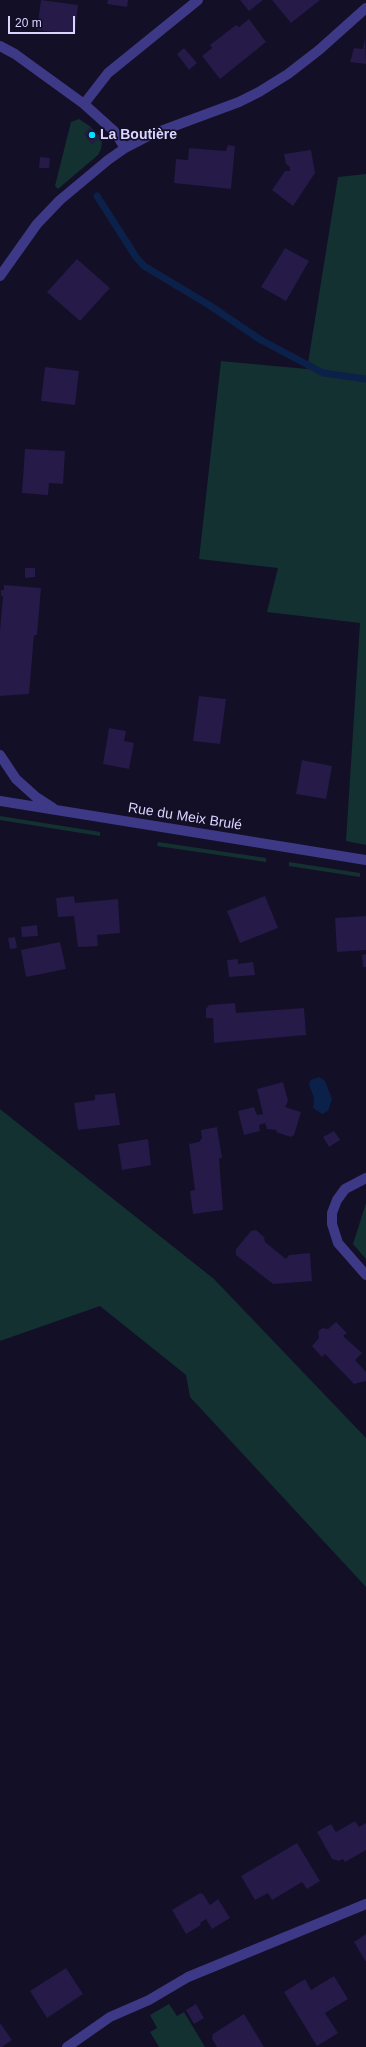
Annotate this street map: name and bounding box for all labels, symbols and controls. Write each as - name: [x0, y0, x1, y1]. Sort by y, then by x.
- scale bar: [10, 8, 77, 34]
- text: 20 m: [15, 16, 42, 30]
- place label: La Boutière: [100, 127, 177, 143]
- marker: La Boutière: [87, 130, 97, 140]
- street label: Rue du Meix Brulé: [127, 800, 243, 834]

